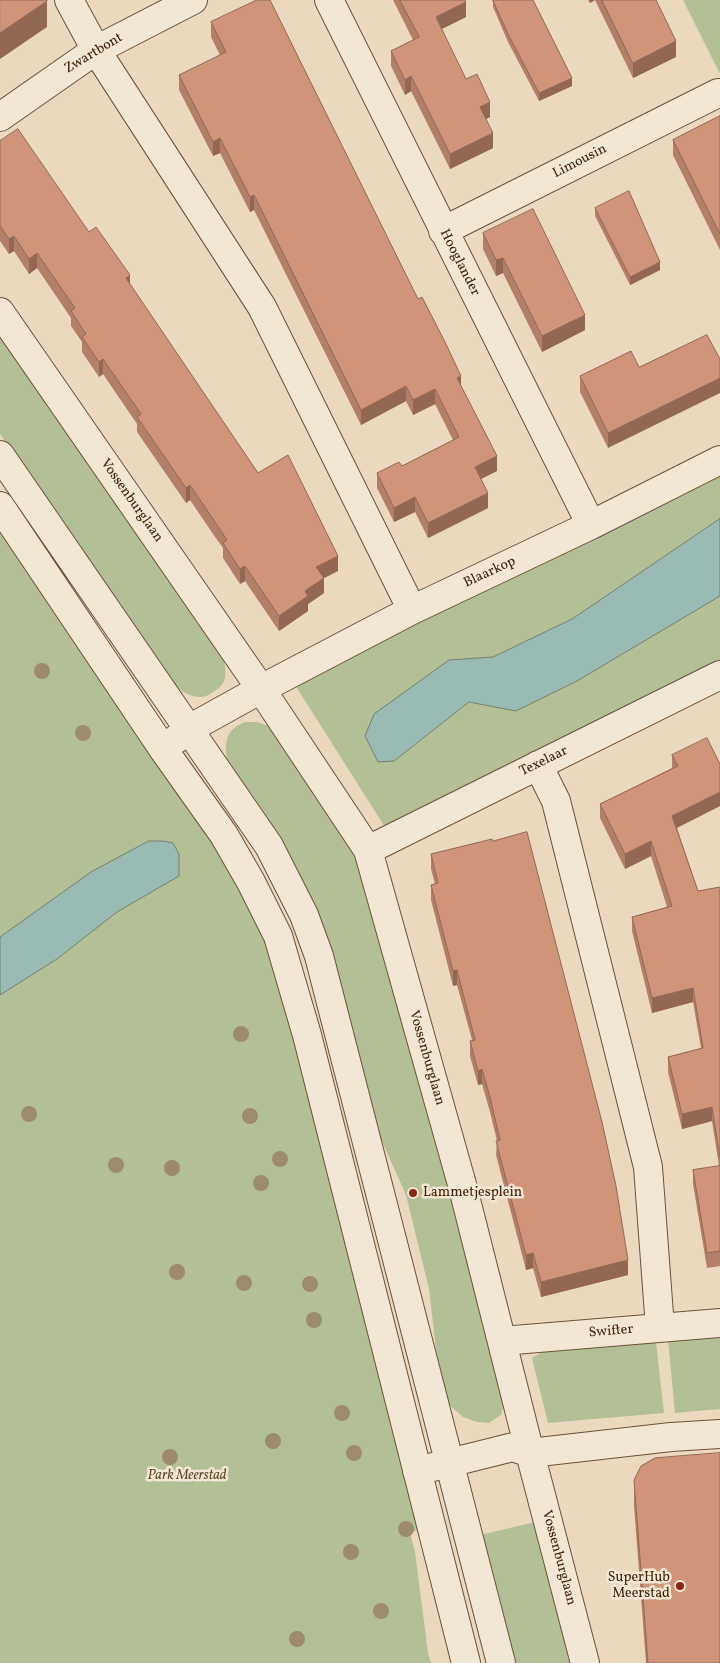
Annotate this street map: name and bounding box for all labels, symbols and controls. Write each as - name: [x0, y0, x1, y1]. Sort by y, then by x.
- street label: Zwartbont: [62, 30, 126, 78]
- street label: Limousin: [550, 141, 610, 183]
- street label: Hooglander: [435, 227, 483, 299]
- street label: Vossenburglaan: [96, 456, 166, 546]
- street label: Blaarkop: [461, 554, 519, 592]
- street label: Texelaar: [517, 743, 571, 781]
- street label: Vossenburglaan: [404, 1009, 448, 1107]
- place label: Lammetjesplein: [423, 1185, 522, 1201]
- marker: Lammetjesplein: [407, 1187, 419, 1199]
- street label: Swifter: [588, 1322, 634, 1342]
- park label: Park Meerstad: [147, 1468, 227, 1484]
- street label: Vossenburglaan: [537, 1509, 579, 1607]
- place label: SuperHub Meerstad: [608, 1570, 670, 1602]
- marker: SuperHub Meerstad: [674, 1580, 686, 1592]

